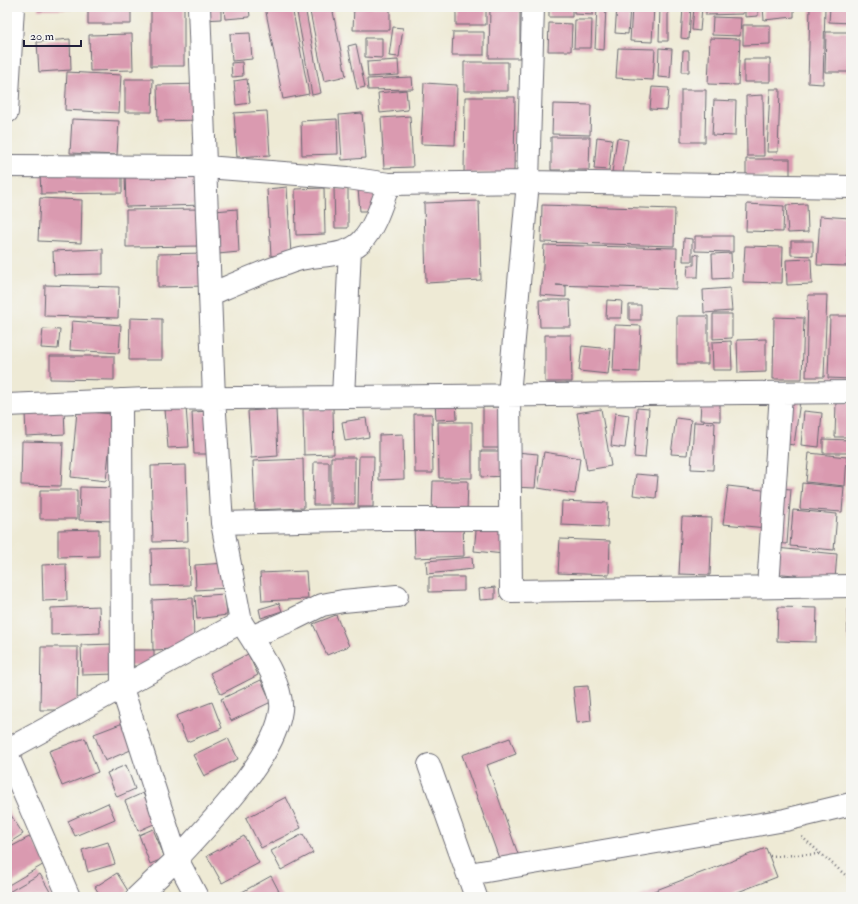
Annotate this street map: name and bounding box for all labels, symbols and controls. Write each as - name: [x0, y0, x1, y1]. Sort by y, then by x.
- scale bar: [24, 22, 81, 48]
- text: 20 m: [30, 29, 55, 44]

